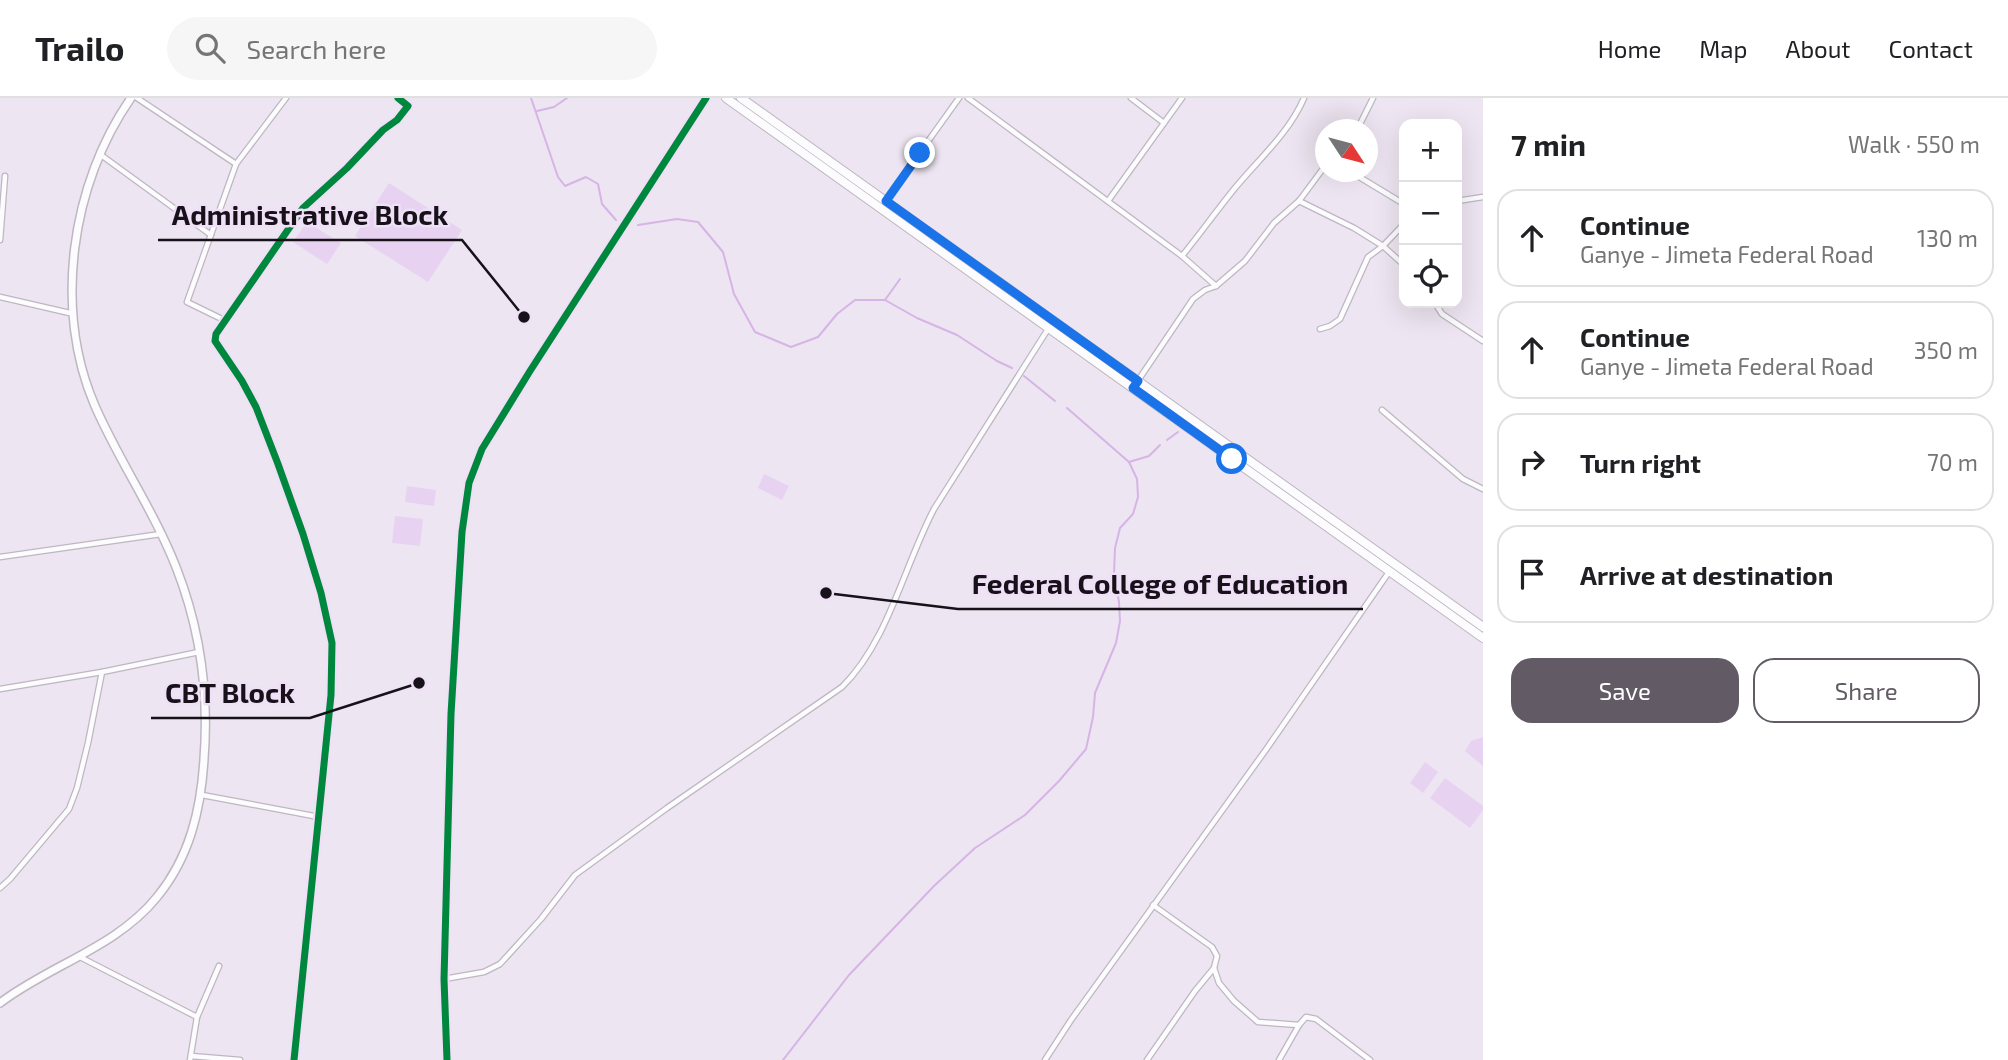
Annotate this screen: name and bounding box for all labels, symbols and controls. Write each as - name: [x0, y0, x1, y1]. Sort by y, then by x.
- search box: [167, 17, 657, 80]
- text: Trailo: [35, 28, 125, 68]
- icon: search: [191, 29, 229, 67]
- text: Search here: [247, 33, 386, 64]
- text: Home: [1598, 34, 1661, 63]
- text: Map: [1699, 34, 1747, 63]
- text: About: [1785, 34, 1851, 63]
- text: Contact: [1889, 34, 1973, 63]
- north arrow: [1315, 119, 1378, 182]
- map controls: [1399, 119, 1462, 308]
- button: +: [1399, 119, 1462, 182]
- text: 7 min: [1511, 126, 1586, 162]
- text: Walk · 550 m: [1848, 130, 1980, 158]
- route end: [904, 137, 935, 168]
- button: −: [1399, 182, 1462, 245]
- callout: Administrative Block: [158, 191, 462, 240]
- text: Administrative Block: [172, 197, 448, 231]
- text: Continue: [1580, 209, 1690, 240]
- icon: ahead: [1513, 219, 1551, 257]
- text: 130 m: [1917, 224, 1978, 252]
- text: Ganye - Jimeta Federal Road: [1580, 240, 1874, 268]
- button: locate: [1399, 245, 1462, 308]
- text: Continue: [1580, 321, 1690, 352]
- icon: ahead: [1513, 331, 1551, 369]
- text: 350 m: [1914, 336, 1978, 364]
- text: Ganye - Jimeta Federal Road: [1580, 352, 1874, 380]
- route start: [1216, 443, 1247, 474]
- icon: right: [1513, 443, 1551, 481]
- text: Turn right: [1580, 447, 1701, 478]
- text: 70 m: [1927, 448, 1978, 476]
- icon: arrive: [1513, 555, 1551, 593]
- text: Arrive at destination: [1580, 559, 1833, 590]
- callout: Federal College of Education: [958, 560, 1363, 609]
- text: Federal College of Education: [972, 566, 1348, 600]
- button: Save: [1511, 658, 1739, 723]
- button: Share: [1753, 658, 1980, 723]
- callout: CBT Block: [151, 669, 310, 718]
- text: CBT Block: [165, 675, 295, 709]

